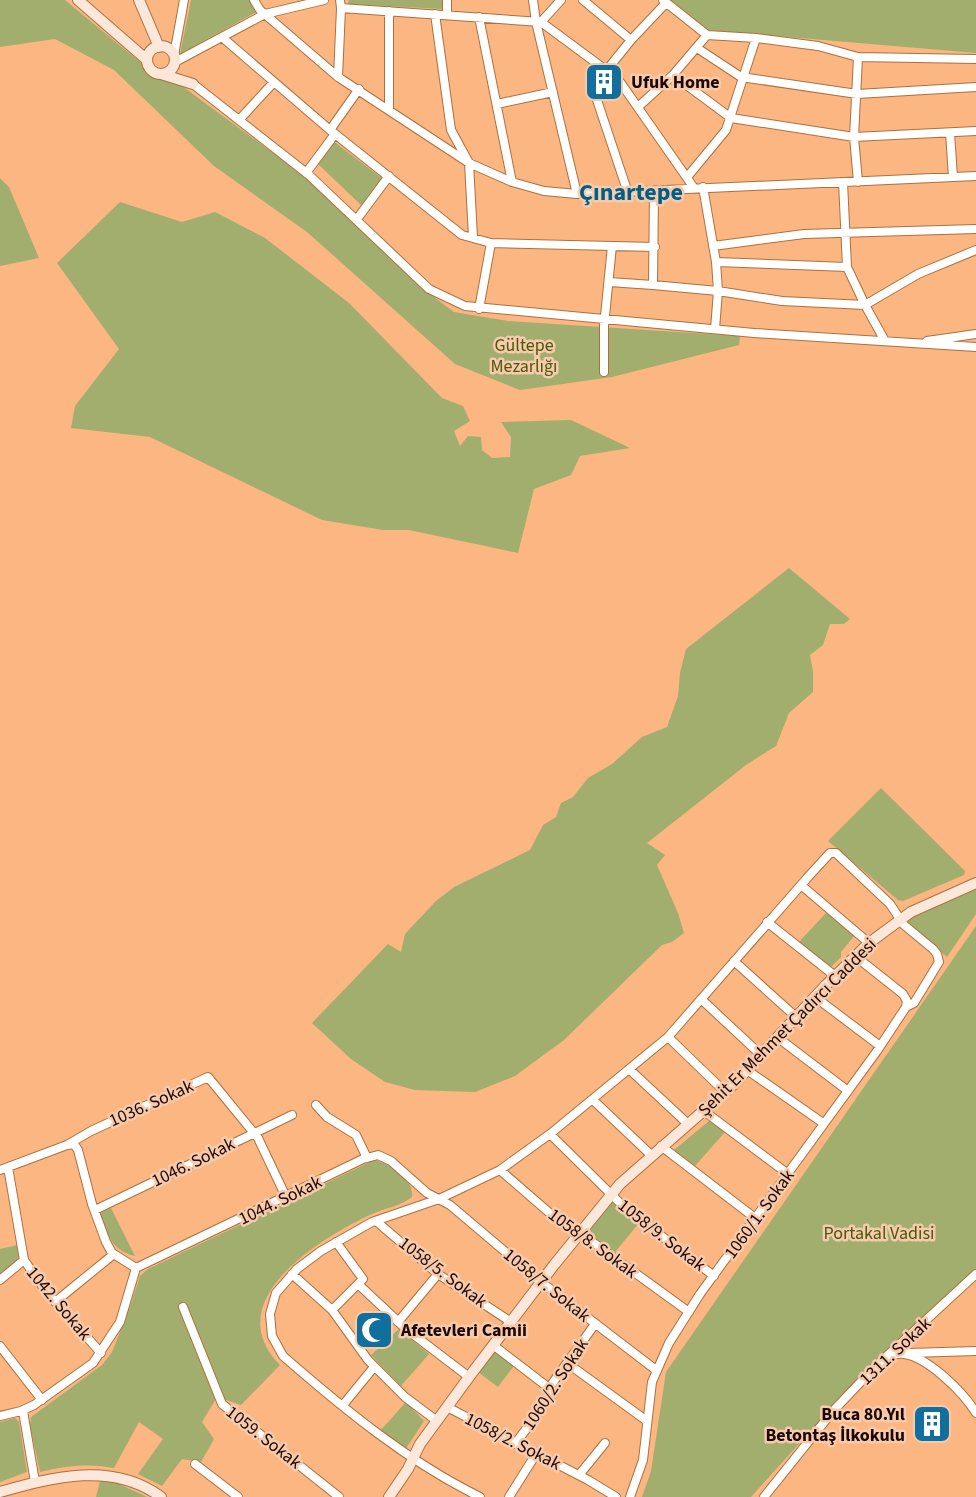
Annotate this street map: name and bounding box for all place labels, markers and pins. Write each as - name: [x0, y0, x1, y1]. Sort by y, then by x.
- building icon: Ufuk Home: [583, 61, 625, 103]
- place label: Ufuk Home: [631, 70, 720, 95]
- mosque icon: Afetevleri Camii: [353, 1309, 395, 1351]
- place label: Afetevleri Camii: [400, 1318, 527, 1343]
- place label: Buca 80.Yıl Betontaş İlkokulu: [765, 1402, 905, 1448]
- building icon: Buca 80.Yıl Betontaş İlkokulu: [911, 1403, 953, 1445]

